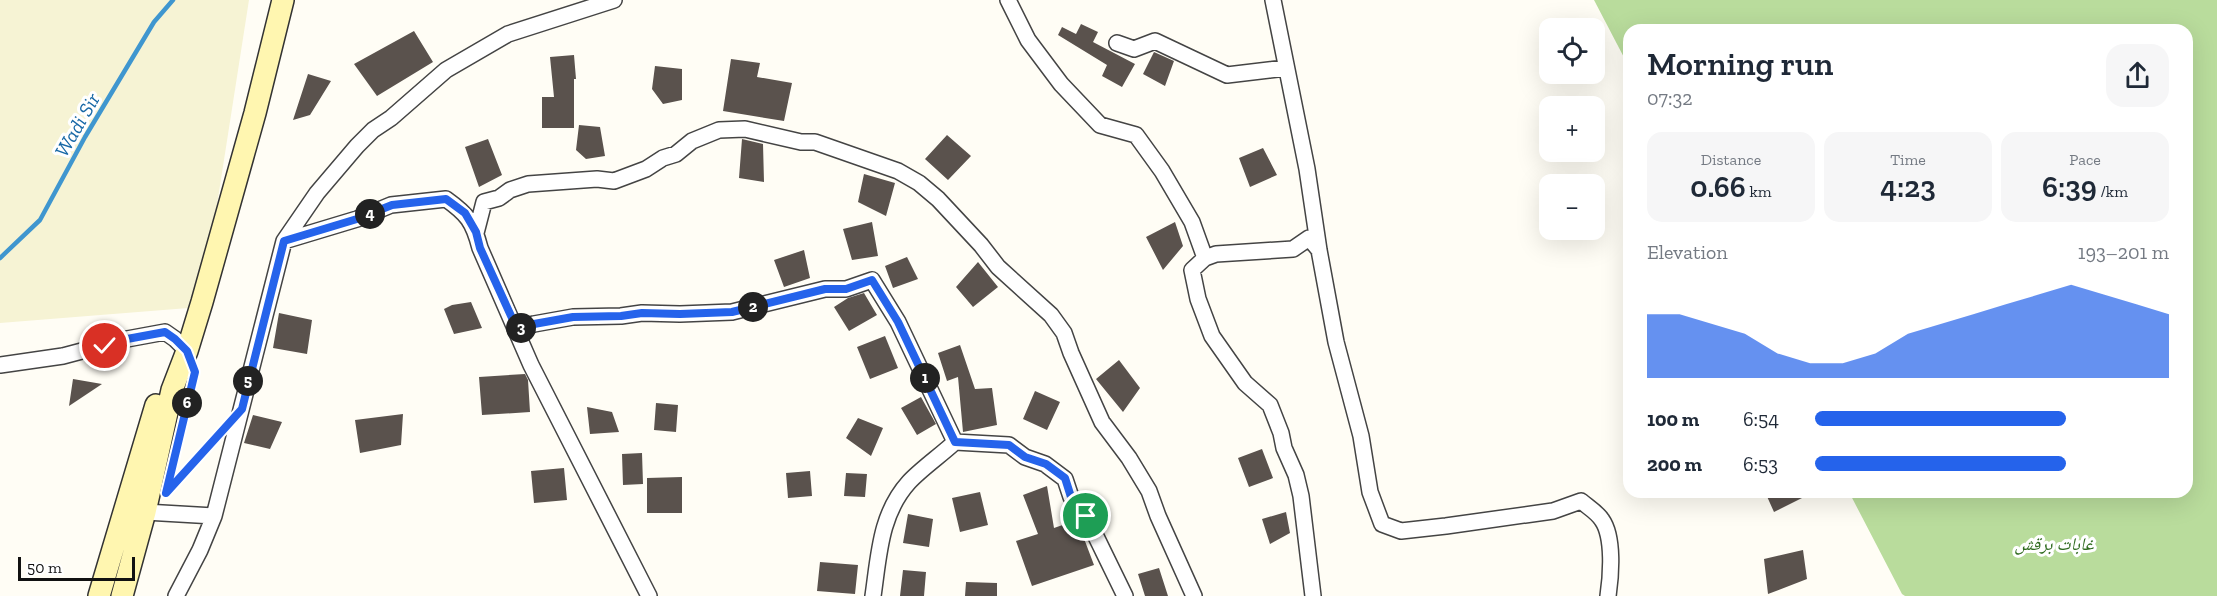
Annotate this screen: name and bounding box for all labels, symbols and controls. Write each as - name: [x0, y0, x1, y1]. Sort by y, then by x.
- map controls: [1539, 18, 1605, 240]
- button: locate: [1539, 18, 1605, 84]
- text: Morning run: [1647, 44, 1833, 83]
- button: share: [2106, 44, 2169, 107]
- text: 07:32: [1647, 86, 1693, 110]
- water label: Wadi Sir: [49, 89, 105, 161]
- button: +: [1539, 96, 1605, 162]
- text: Distance: [1701, 150, 1761, 169]
- text: Time: [1890, 150, 1926, 169]
- text: Pace: [2069, 150, 2101, 169]
- text: 0.66: [1690, 169, 1746, 205]
- text: 4:23: [1880, 169, 1936, 205]
- text: 6:39: [2042, 169, 2097, 205]
- button: −: [1539, 174, 1605, 240]
- text: km: [1746, 182, 1772, 201]
- text: /km: [2097, 182, 2128, 201]
- pin: 4: [355, 199, 385, 229]
- text: 4: [365, 204, 375, 223]
- text: Elevation: [1647, 240, 1728, 264]
- text: 193–201 m: [2078, 240, 2169, 264]
- pin: 2: [738, 292, 768, 322]
- text: 2: [749, 297, 757, 316]
- pin: 3: [506, 313, 536, 343]
- text: 3: [517, 318, 525, 337]
- pin: [79, 320, 130, 371]
- icon: check: [88, 329, 121, 362]
- pin: 1: [910, 363, 940, 393]
- pin: 5: [233, 366, 263, 396]
- text: 1: [922, 368, 928, 387]
- text: 5: [244, 371, 252, 390]
- pin: 6: [172, 388, 202, 418]
- text: 6: [183, 393, 191, 412]
- text: 100 m: [1647, 407, 1699, 431]
- text: 6:54: [1743, 407, 1779, 431]
- text: 200 m: [1647, 452, 1702, 476]
- text: 6:53: [1743, 452, 1778, 476]
- pin: [1060, 490, 1111, 541]
- icon: arrive: [1069, 499, 1102, 532]
- park label: غابات برقش: [2014, 533, 2094, 555]
- scale bar: [18, 554, 135, 582]
- text: 50 m: [27, 558, 62, 577]

